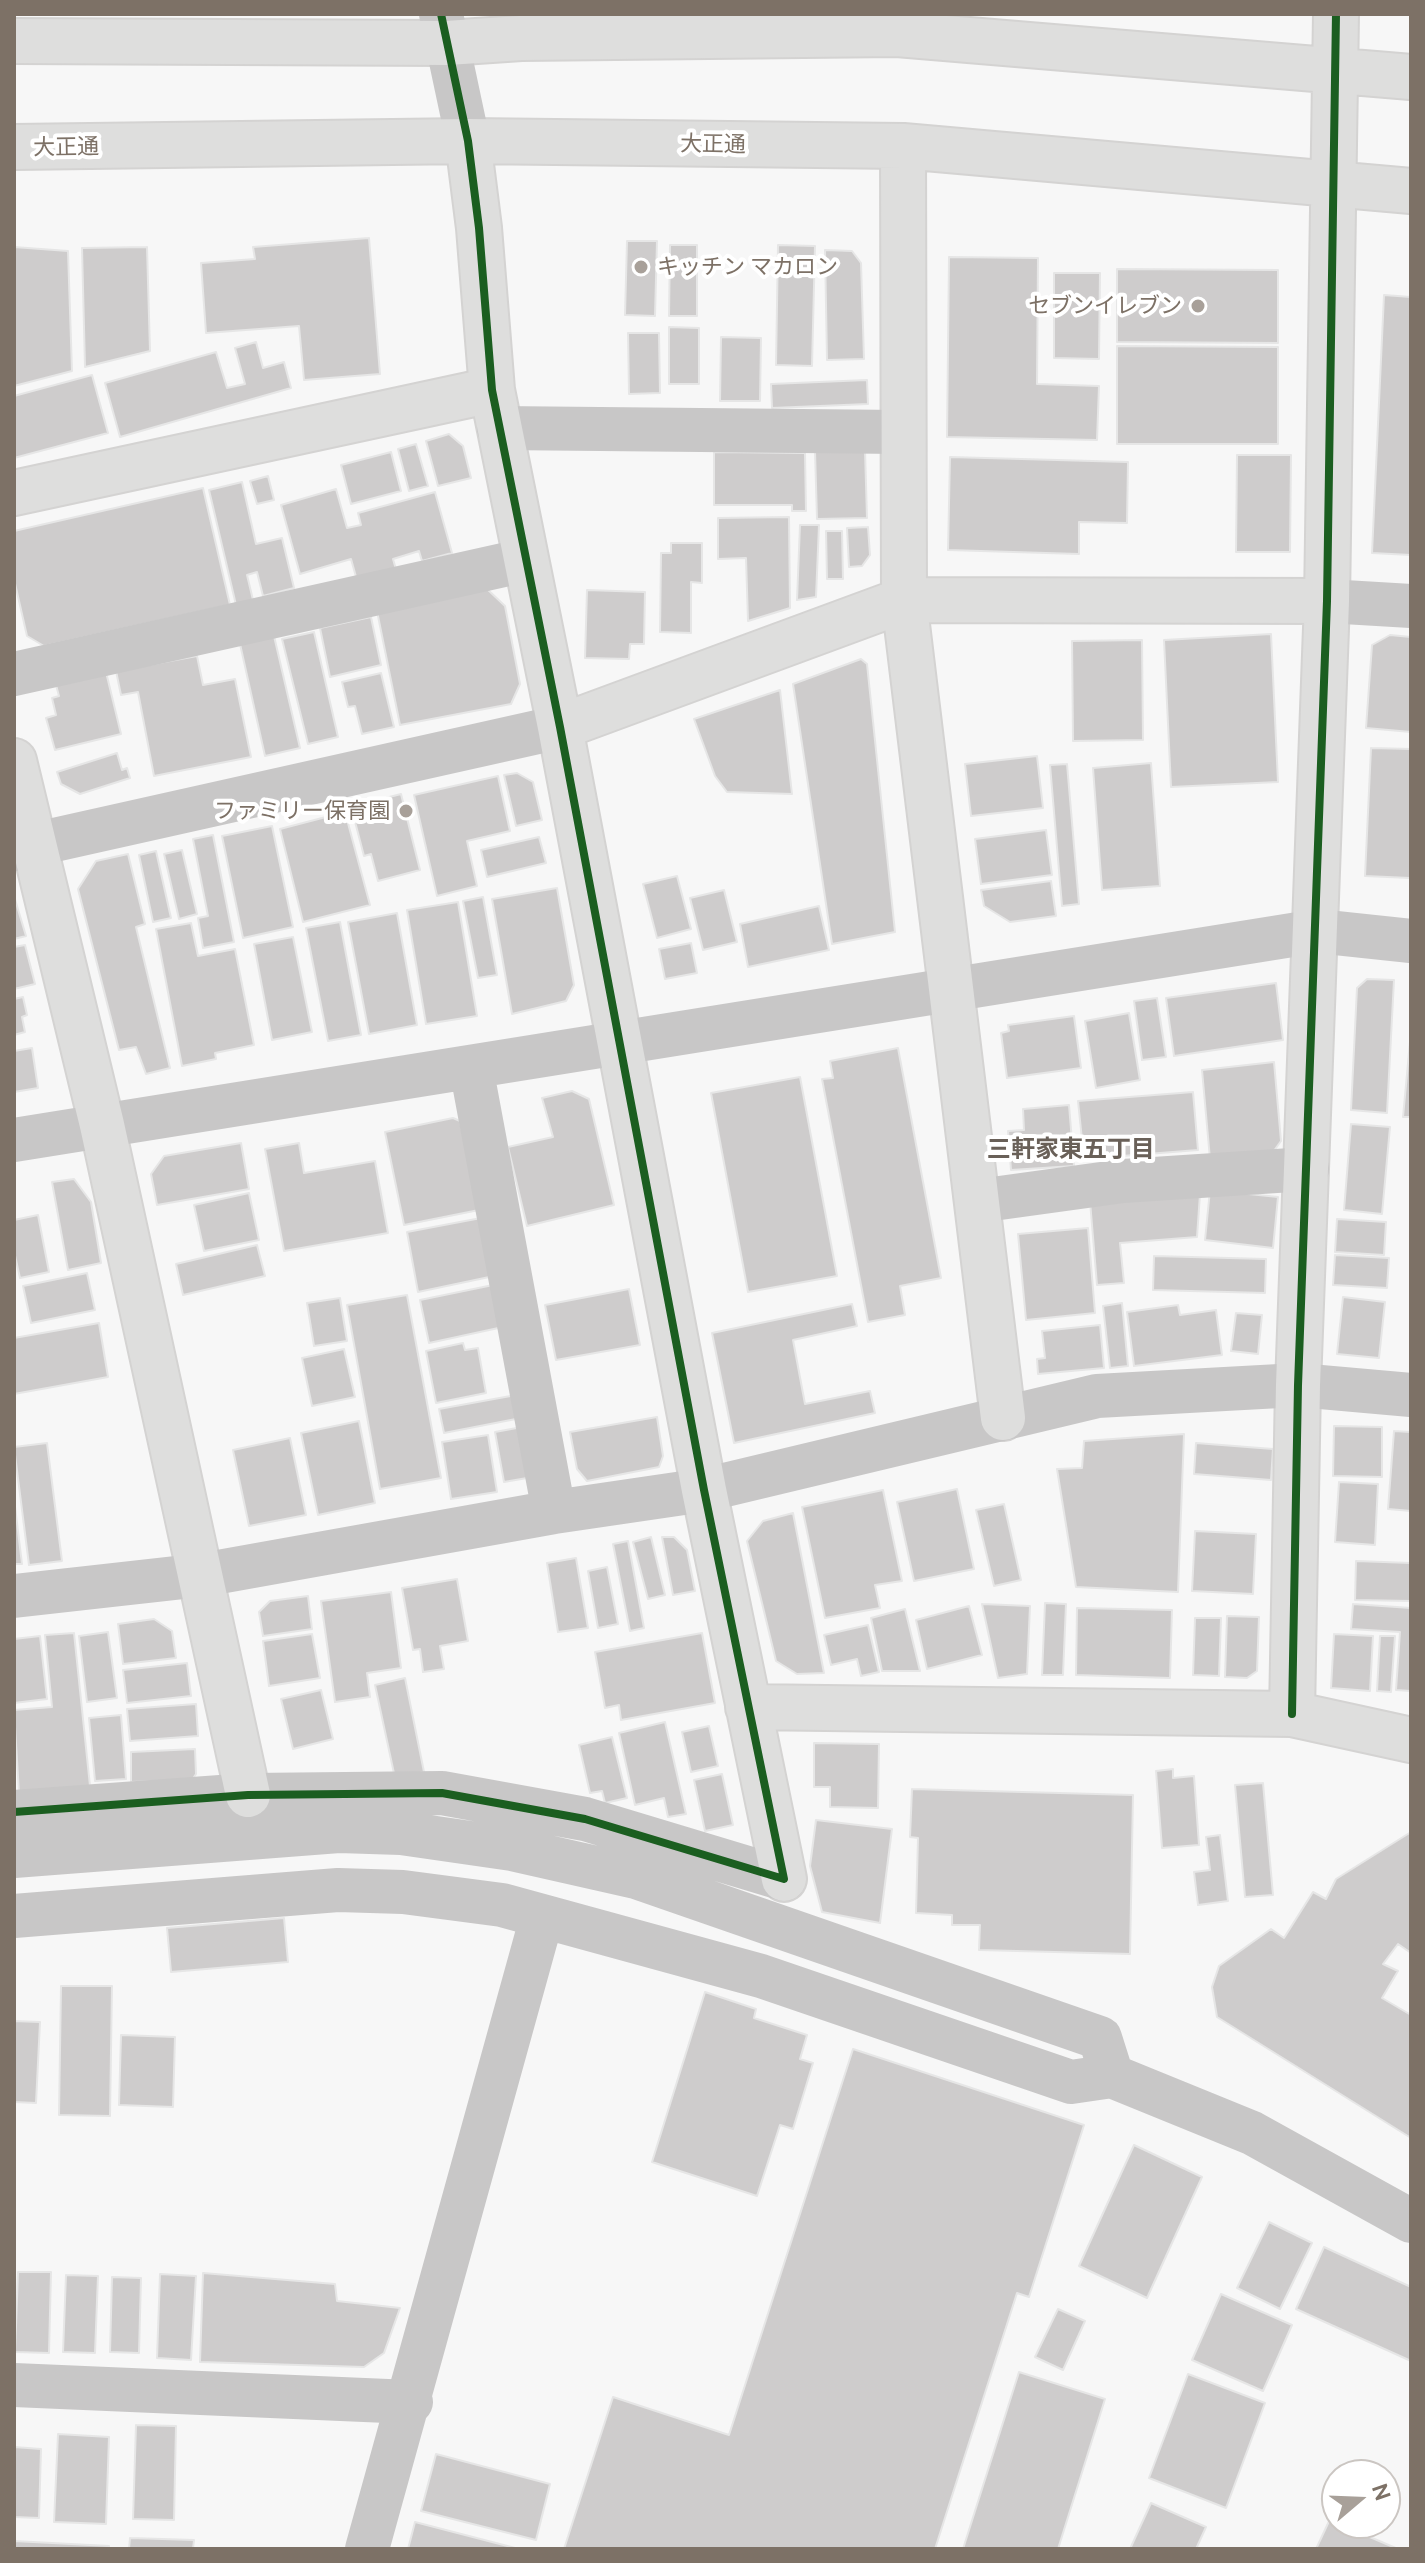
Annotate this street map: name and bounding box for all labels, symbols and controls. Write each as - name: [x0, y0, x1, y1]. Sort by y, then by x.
- street label: 大正通: [680, 130, 746, 158]
- street label: 大正通: [33, 133, 99, 161]
- place label: キッチン マカロン: [657, 254, 838, 280]
- marker: キッチン マカロン: [632, 258, 650, 276]
- place label: セブンイレブン: [1028, 293, 1182, 319]
- marker: セブンイレブン: [1189, 297, 1207, 315]
- place label: ファミリー保育園: [214, 798, 390, 824]
- marker: ファミリー保育園: [397, 802, 415, 820]
- district label: 三軒家東五丁目: [987, 1135, 1155, 1163]
- north arrow: [1321, 2459, 1401, 2539]
- text: N: [1368, 2480, 1397, 2504]

